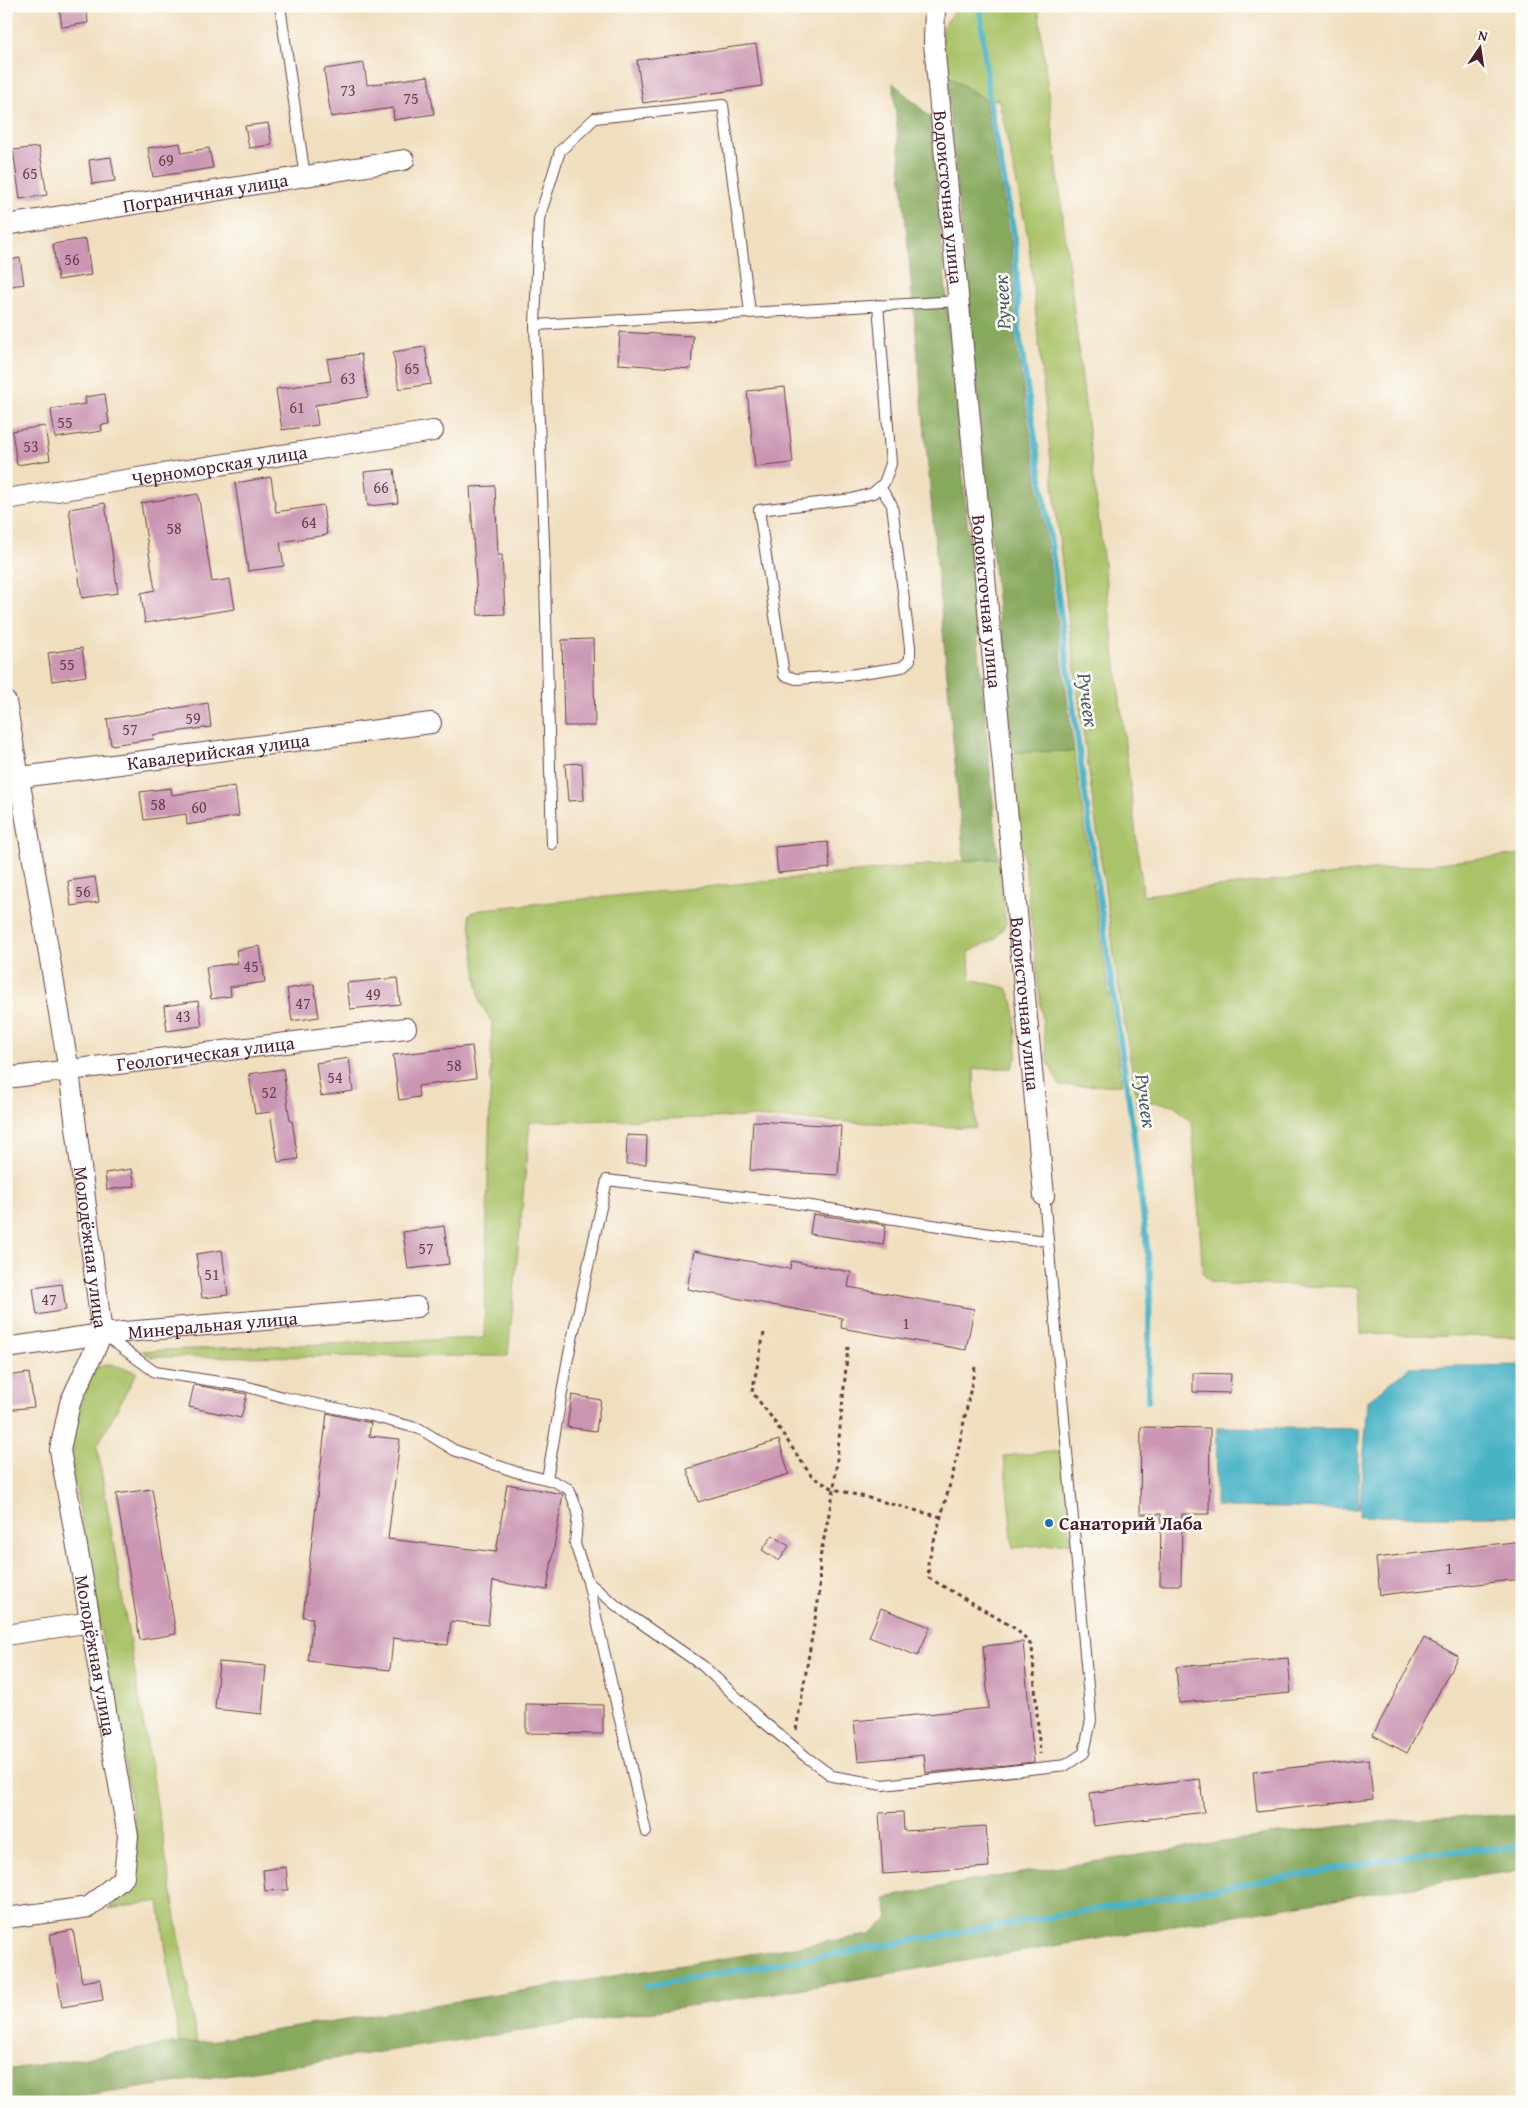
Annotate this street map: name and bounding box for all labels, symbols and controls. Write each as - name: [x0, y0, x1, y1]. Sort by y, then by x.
- north arrow: [1456, 22, 1506, 72]
- text: N: [1476, 25, 1490, 46]
- house number: 73: [340, 78, 356, 102]
- house number: 75: [403, 86, 419, 110]
- street label: Водоисточная улица: [926, 109, 971, 285]
- house number: 69: [158, 148, 174, 172]
- house number: 65: [22, 161, 38, 185]
- street label: Пограничная улица: [121, 165, 290, 220]
- house number: 56: [64, 247, 80, 271]
- water label: Ручеек: [986, 274, 1017, 331]
- house number: 65: [404, 356, 420, 380]
- house number: 63: [340, 366, 356, 390]
- house number: 61: [289, 395, 305, 419]
- house number: 55: [57, 410, 73, 434]
- house number: 53: [23, 434, 39, 458]
- street label: Черноморская улица: [129, 437, 309, 493]
- house number: 66: [373, 475, 389, 499]
- house number: 64: [301, 510, 317, 534]
- street label: Водоисточная улица: [965, 513, 1010, 690]
- house number: 58: [166, 516, 182, 540]
- house number: 55: [59, 652, 75, 676]
- water label: Ручеек: [1070, 670, 1107, 729]
- house number: 59: [185, 706, 201, 730]
- house number: 57: [122, 717, 138, 741]
- street label: Кавалерийская улица: [125, 725, 311, 777]
- house number: 58: [150, 792, 166, 816]
- house number: 60: [191, 795, 207, 819]
- house number: 56: [75, 879, 91, 903]
- street label: Водоисточная улица: [1003, 915, 1048, 1092]
- house number: 45: [243, 954, 259, 978]
- house number: 49: [365, 982, 381, 1006]
- house number: 47: [295, 991, 311, 1015]
- house number: 43: [175, 1004, 191, 1028]
- street label: Геологическая улица: [115, 1028, 296, 1078]
- house number: 58: [446, 1053, 462, 1077]
- house number: 54: [327, 1065, 343, 1089]
- water label: Ручеек: [1128, 1071, 1165, 1130]
- house number: 52: [261, 1080, 277, 1104]
- street label: Молодёжная улица: [67, 1165, 115, 1330]
- house number: 57: [418, 1236, 434, 1260]
- house number: 51: [204, 1262, 220, 1286]
- house number: 47: [41, 1287, 57, 1311]
- street label: Минеральная улица: [127, 1303, 299, 1346]
- house number: 1: [902, 1311, 910, 1335]
- place label: Санаторий Лаба: [1059, 1509, 1203, 1537]
- marker: Санаторий Лаба: [1043, 1517, 1055, 1529]
- house number: 1: [1445, 1556, 1453, 1580]
- street label: Молодёжная улица: [68, 1573, 124, 1738]

